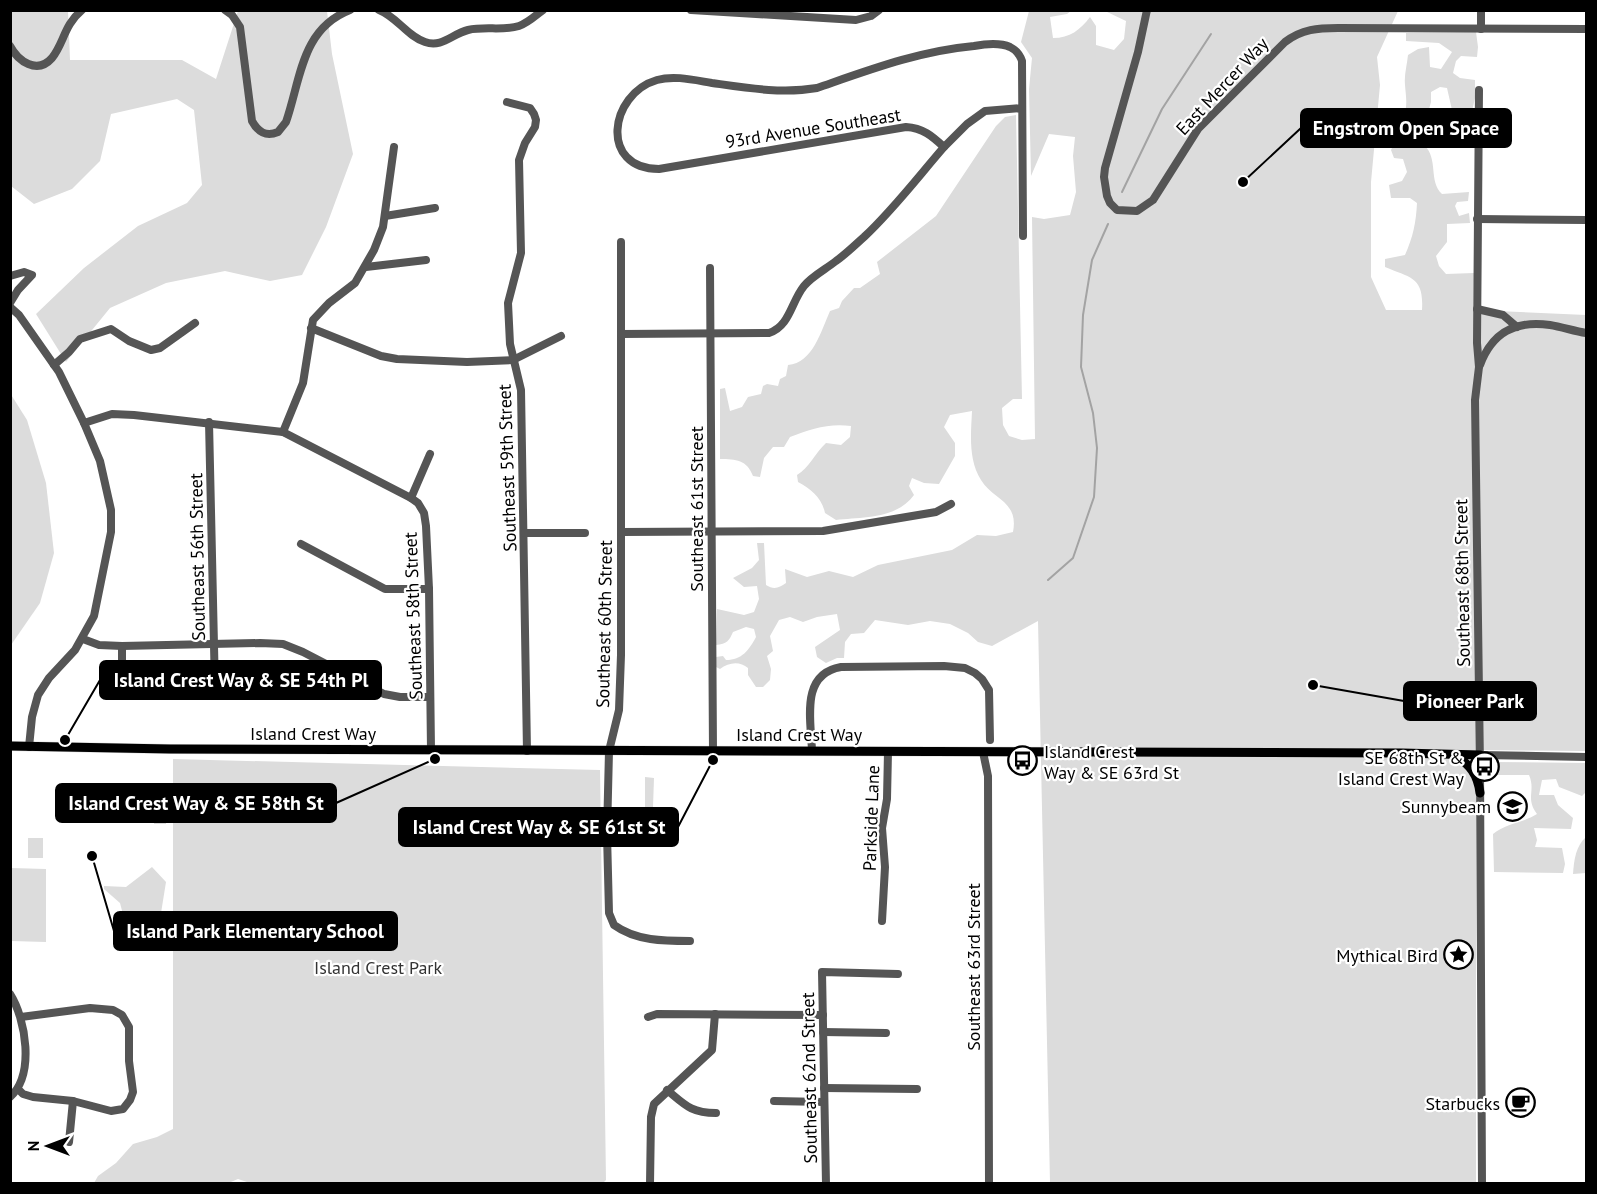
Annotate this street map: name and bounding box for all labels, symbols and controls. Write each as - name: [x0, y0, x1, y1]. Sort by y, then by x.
- street label: East Mercer Way: [1171, 32, 1274, 140]
- street label: 93rd Avenue Southeast: [724, 103, 902, 153]
- callout: Engstrom Open Space: [1301, 109, 1511, 147]
- text: Engstrom Open Space: [1313, 115, 1499, 141]
- street label: Southeast 59th Street: [493, 384, 521, 552]
- street label: Southeast 61st Street: [685, 426, 708, 592]
- street label: Southeast 56th Street: [184, 473, 210, 641]
- street label: Southeast 68th Street: [1449, 499, 1475, 667]
- street label: Southeast 58th Street: [399, 532, 427, 700]
- street label: Southeast 60th Street: [591, 540, 617, 708]
- callout: Island Crest Way & SE 54th Pl: [100, 661, 381, 699]
- text: Island Crest Way & SE 54th Pl: [113, 667, 369, 693]
- callout: Pioneer Park: [1404, 682, 1536, 720]
- text: Pioneer Park: [1416, 688, 1524, 714]
- street label: Island Crest Way: [250, 722, 377, 745]
- street label: Island Crest Way: [736, 723, 863, 746]
- place label: Island Crest Way & SE 63rd St: [1044, 740, 1179, 784]
- bus stop icon: Island Crest Way & SE 63rd St: [1007, 745, 1039, 777]
- place label: SE 68th St & Island Crest Way: [1338, 746, 1465, 790]
- bus stop icon: SE 68th St & Island Crest Way: [1469, 751, 1501, 783]
- street label: Parkside Lane: [858, 765, 884, 871]
- callout: Island Crest Way & SE 58th St: [56, 784, 336, 822]
- text: Island Crest Way & SE 58th St: [68, 790, 324, 816]
- school or university icon: Sunnybeam: [1496, 790, 1528, 822]
- place label: Sunnybeam: [1401, 795, 1491, 818]
- callout: Island Crest Way & SE 61st St: [399, 808, 678, 846]
- text: Island Crest Way & SE 61st St: [413, 814, 665, 840]
- street label: Southeast 63rd Street: [962, 883, 985, 1051]
- callout: Island Park Elementary School: [114, 912, 397, 950]
- text: Island Park Elementary School: [126, 918, 384, 944]
- place icon: Mythical Bird: [1443, 939, 1475, 971]
- place label: Mythical Bird: [1336, 944, 1438, 967]
- park label: Island Crest Park: [314, 956, 442, 979]
- street label: Southeast 62nd Street: [796, 992, 822, 1164]
- cafe icon: Starbucks: [1505, 1087, 1537, 1119]
- place label: Starbucks: [1426, 1092, 1500, 1115]
- north arrow: [18, 1116, 78, 1176]
- text: N: [23, 1141, 43, 1151]

